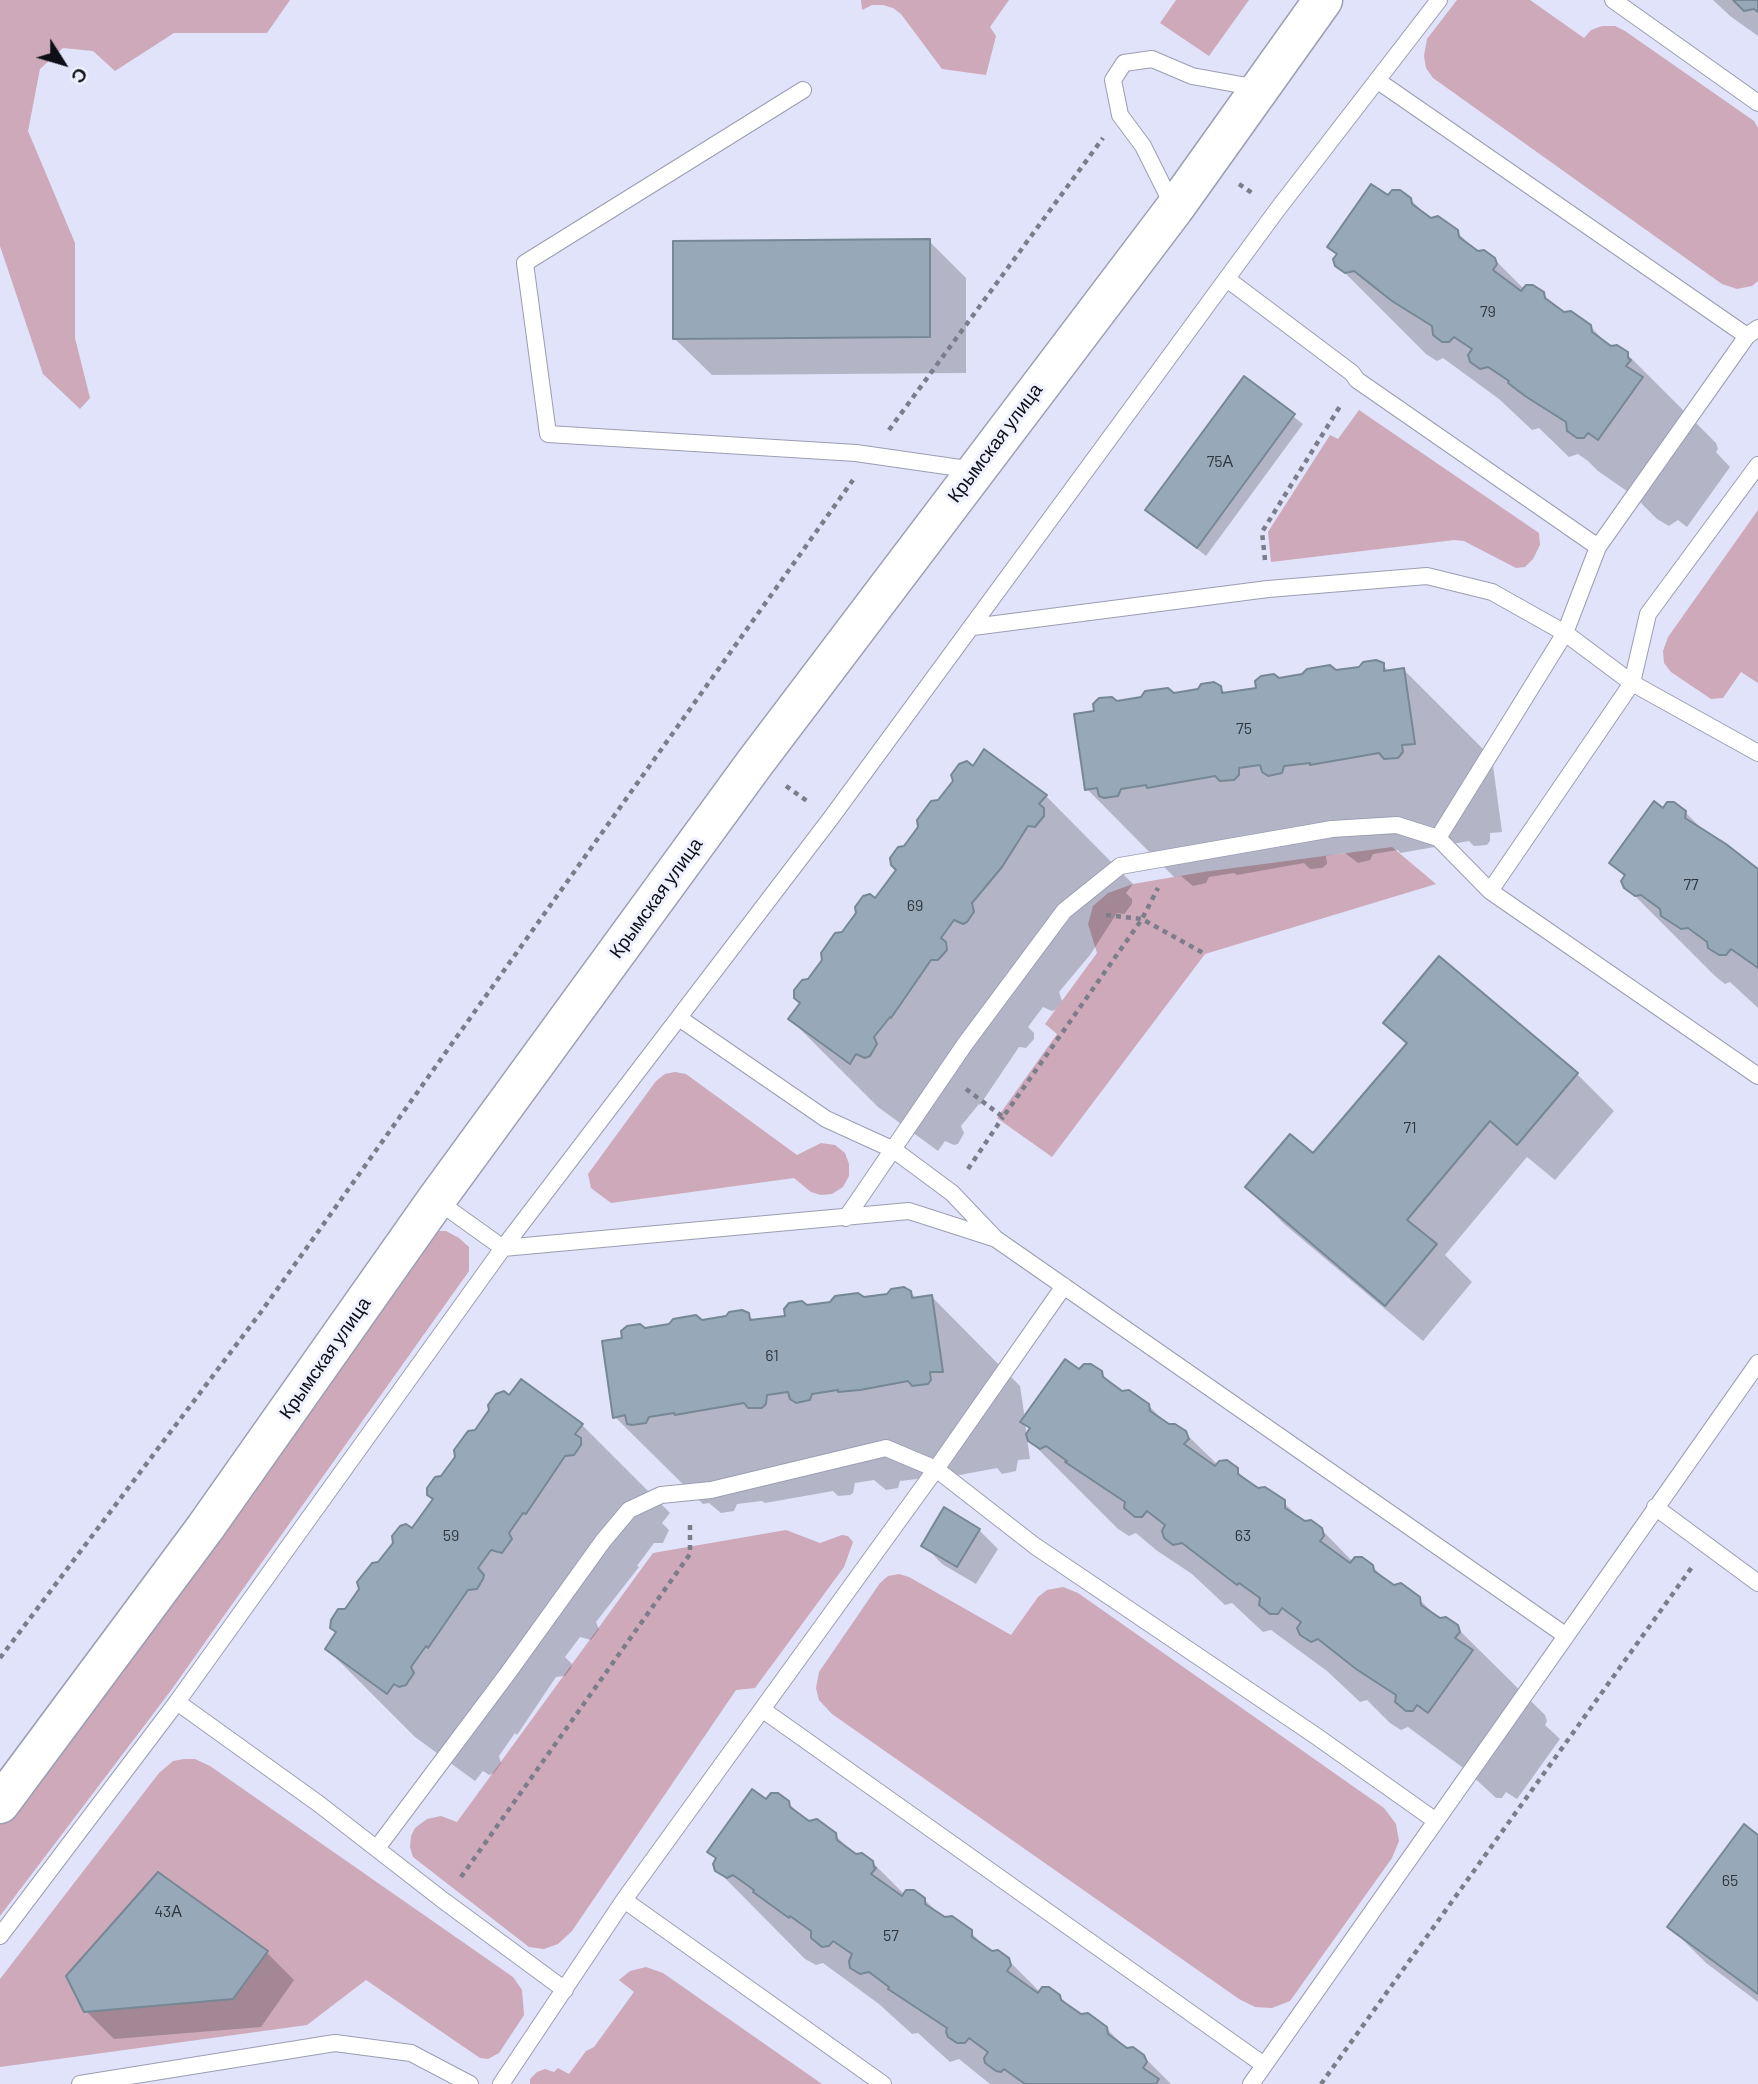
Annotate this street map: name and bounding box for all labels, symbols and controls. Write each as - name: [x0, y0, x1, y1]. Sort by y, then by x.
- north arrow: [28, 28, 98, 98]
- text: С: [67, 64, 93, 88]
- house number: 79: [1480, 302, 1496, 322]
- street label: Крымская улица: [943, 379, 1047, 507]
- house number: 75А: [1207, 452, 1233, 472]
- house number: 75: [1236, 719, 1252, 739]
- street label: Крымская улица: [605, 833, 707, 963]
- house number: 77: [1683, 875, 1699, 895]
- house number: 69: [907, 896, 923, 916]
- house number: 71: [1403, 1118, 1417, 1138]
- street label: Крымская улица: [275, 1293, 375, 1423]
- house number: 61: [765, 1346, 779, 1366]
- house number: 59: [443, 1526, 459, 1546]
- house number: 63: [1235, 1526, 1251, 1546]
- house number: 65: [1722, 1871, 1738, 1891]
- house number: 43А: [154, 1902, 182, 1922]
- house number: 57: [883, 1926, 899, 1946]

